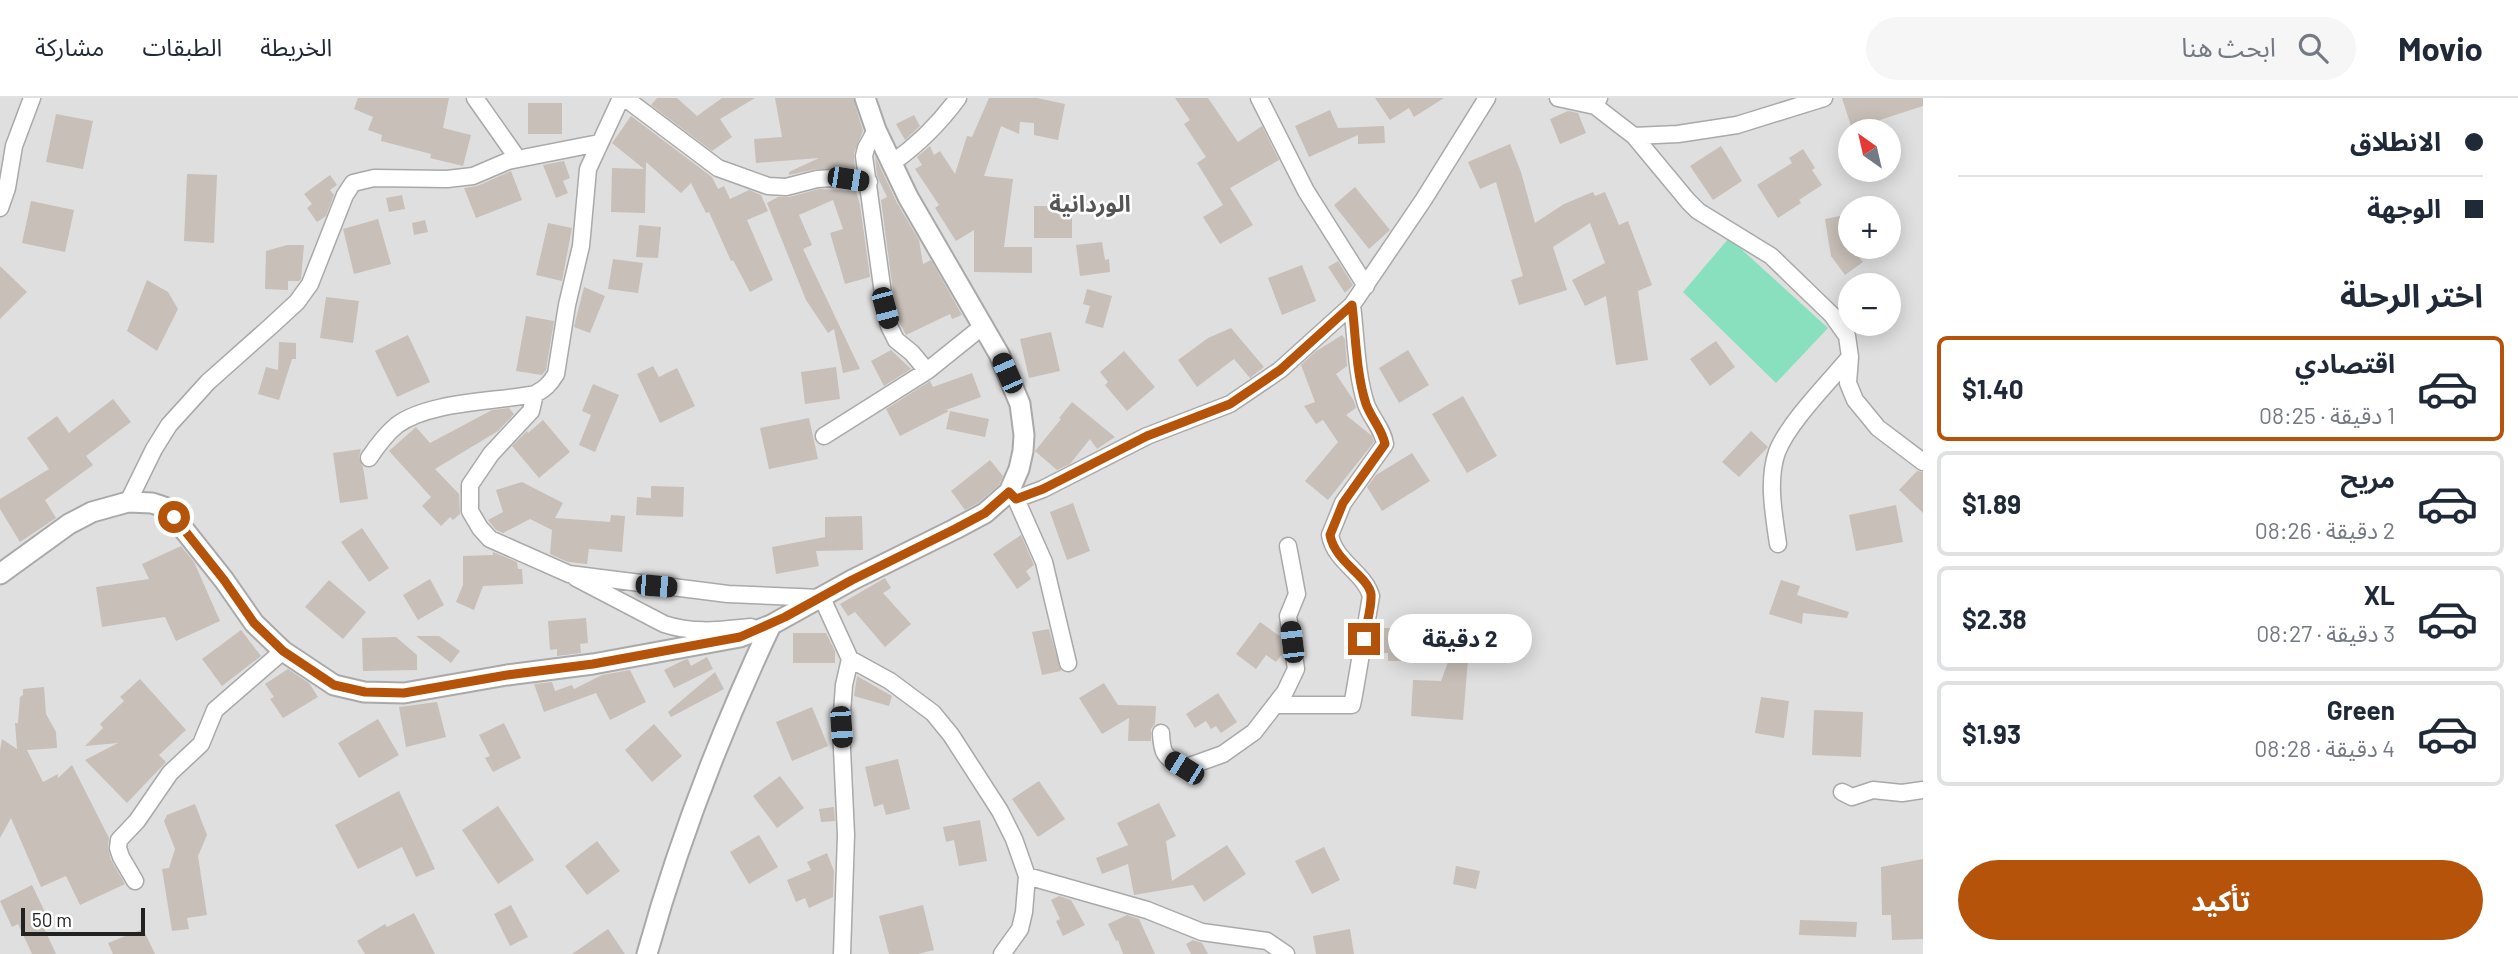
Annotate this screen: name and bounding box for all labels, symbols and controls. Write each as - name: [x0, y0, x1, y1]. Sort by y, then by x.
- search box: [1866, 17, 2356, 80]
- text: Movio: [2398, 28, 2483, 68]
- icon: search: [2294, 29, 2332, 67]
- text: ابحث هنا: [2181, 31, 2276, 62]
- text: مشاركة: [35, 32, 104, 61]
- text: الطبقات: [142, 32, 222, 61]
- text: الخريطة: [260, 32, 332, 61]
- north arrow: [1838, 119, 1900, 182]
- map controls: [1838, 119, 1901, 336]
- text: الانطلاق: [2350, 125, 2441, 156]
- car: [826, 165, 871, 193]
- district label: الوردانية: [1049, 189, 1131, 218]
- text: الوجهة: [2367, 192, 2441, 223]
- button: +: [1838, 196, 1901, 259]
- button: −: [1838, 273, 1901, 336]
- text: اختر الرحلة: [2340, 275, 2483, 313]
- car: [870, 285, 901, 331]
- text: اقتصادي: [2295, 347, 2395, 378]
- car: [989, 350, 1026, 396]
- icon: car: [2416, 357, 2479, 420]
- text: $1.40: [1962, 373, 2024, 404]
- text: 1 دقيقة · 08:25: [2259, 401, 2395, 429]
- text: مريح: [2340, 462, 2395, 493]
- icon: car: [2416, 472, 2479, 535]
- text: $1.89: [1962, 488, 2021, 519]
- route start: [158, 501, 190, 533]
- text: 2 دقيقة · 08:26: [2255, 516, 2395, 544]
- car: [635, 574, 678, 598]
- text: XL: [2364, 579, 2395, 610]
- icon: car: [2416, 587, 2479, 650]
- text: $2.38: [1962, 603, 2027, 634]
- callout: 2 دقيقة: [1388, 614, 1532, 664]
- text: 3 دقيقة · 08:27: [2256, 619, 2395, 647]
- car: [1280, 620, 1305, 664]
- route end: [1348, 623, 1380, 655]
- text: 2 دقيقة: [1422, 624, 1498, 652]
- text: Green: [2327, 694, 2395, 725]
- icon: car: [2416, 702, 2479, 765]
- car: [830, 705, 853, 749]
- text: $1.93: [1962, 718, 2021, 749]
- text: 4 دقيقة · 08:28: [2254, 734, 2395, 762]
- car: [1161, 748, 1208, 788]
- button: تأكيد: [1958, 860, 2483, 940]
- scale bar: [21, 905, 145, 937]
- text: 50 m: [32, 908, 72, 931]

